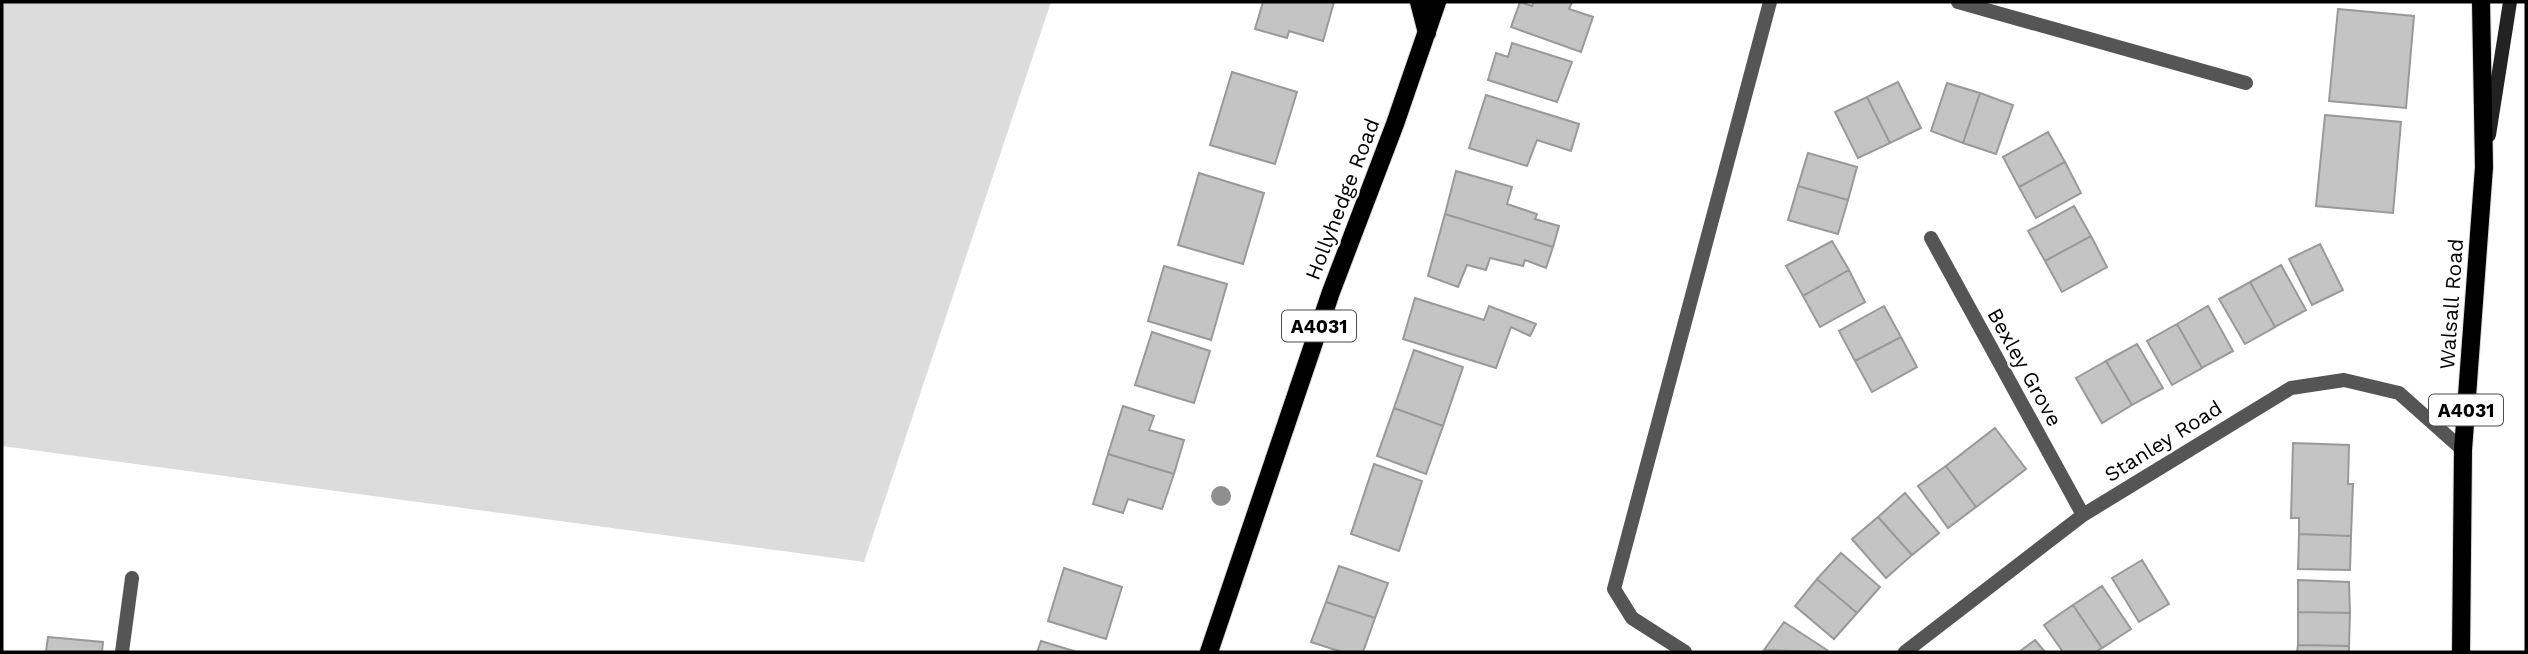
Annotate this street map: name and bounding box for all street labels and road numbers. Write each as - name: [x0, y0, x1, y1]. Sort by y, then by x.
- street label: Hollyhedge Road: [1300, 115, 1384, 283]
- street label: Walsall Road: [2434, 238, 2468, 370]
- street label: Bexley Grove: [1982, 304, 2068, 430]
- road number: A4031: [1282, 310, 1356, 342]
- road number: A4031: [2429, 394, 2503, 426]
- street label: Stanley Road: [2100, 395, 2226, 487]

